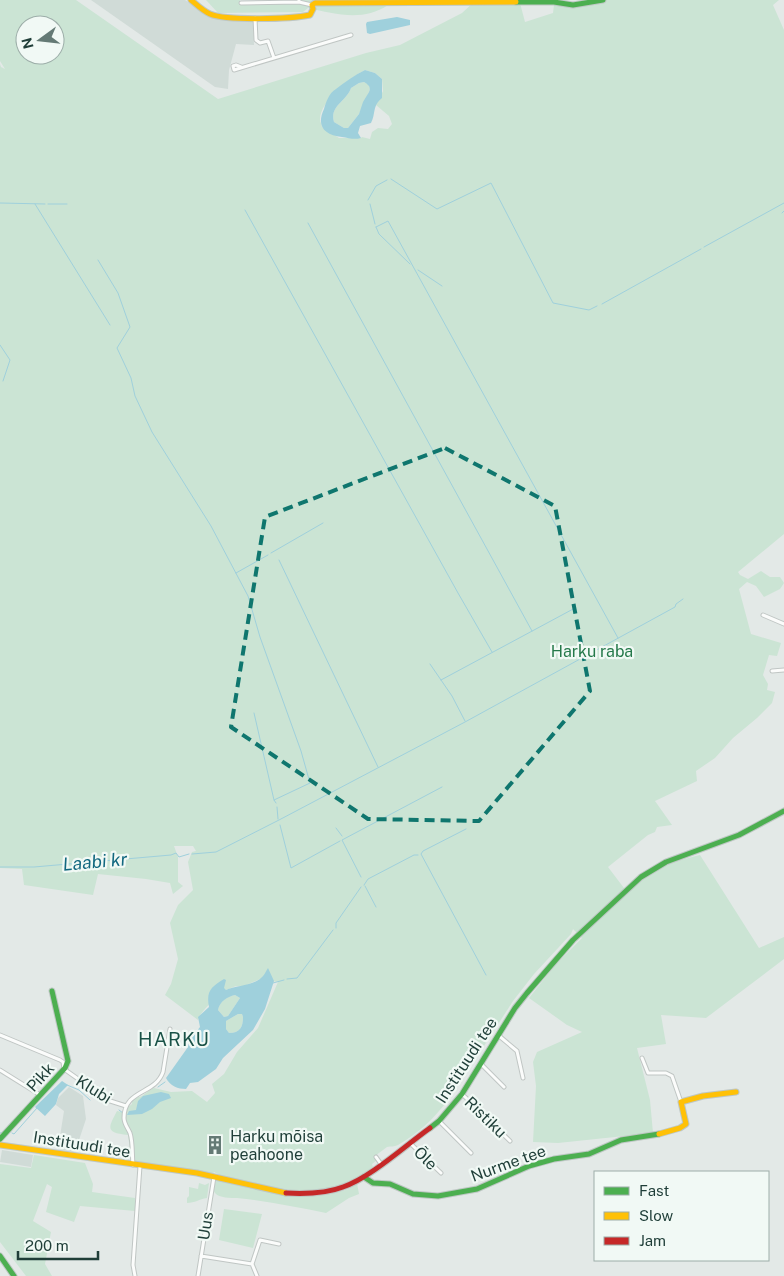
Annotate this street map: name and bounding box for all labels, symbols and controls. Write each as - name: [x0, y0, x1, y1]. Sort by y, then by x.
- north arrow: [15, 15, 65, 65]
- text: N: [18, 36, 37, 51]
- park label: Harku raba: [551, 642, 633, 661]
- water label: Laabi kr: [62, 848, 128, 875]
- street label: Instituudi tee: [432, 1014, 501, 1107]
- district label: HARKU: [138, 1028, 210, 1050]
- street label: Pikk: [23, 1059, 58, 1096]
- street label: Klubi: [72, 1071, 115, 1108]
- street label: Ristiku: [461, 1093, 511, 1142]
- street label: Instituudi tee: [32, 1127, 132, 1162]
- place label: Harku mõisa peahoone: [230, 1127, 323, 1164]
- building icon: Harku mõisa peahoone: [204, 1134, 226, 1156]
- street label: Nurme tee: [468, 1141, 548, 1186]
- street label: Õle: [410, 1142, 442, 1174]
- legend: [594, 1171, 769, 1261]
- text: Fast: [639, 1182, 669, 1199]
- text: Slow: [639, 1207, 674, 1224]
- street label: Uus: [194, 1210, 217, 1242]
- scale bar: [18, 1228, 98, 1260]
- text: Jam: [639, 1232, 666, 1249]
- text: 200 m: [25, 1237, 69, 1254]

